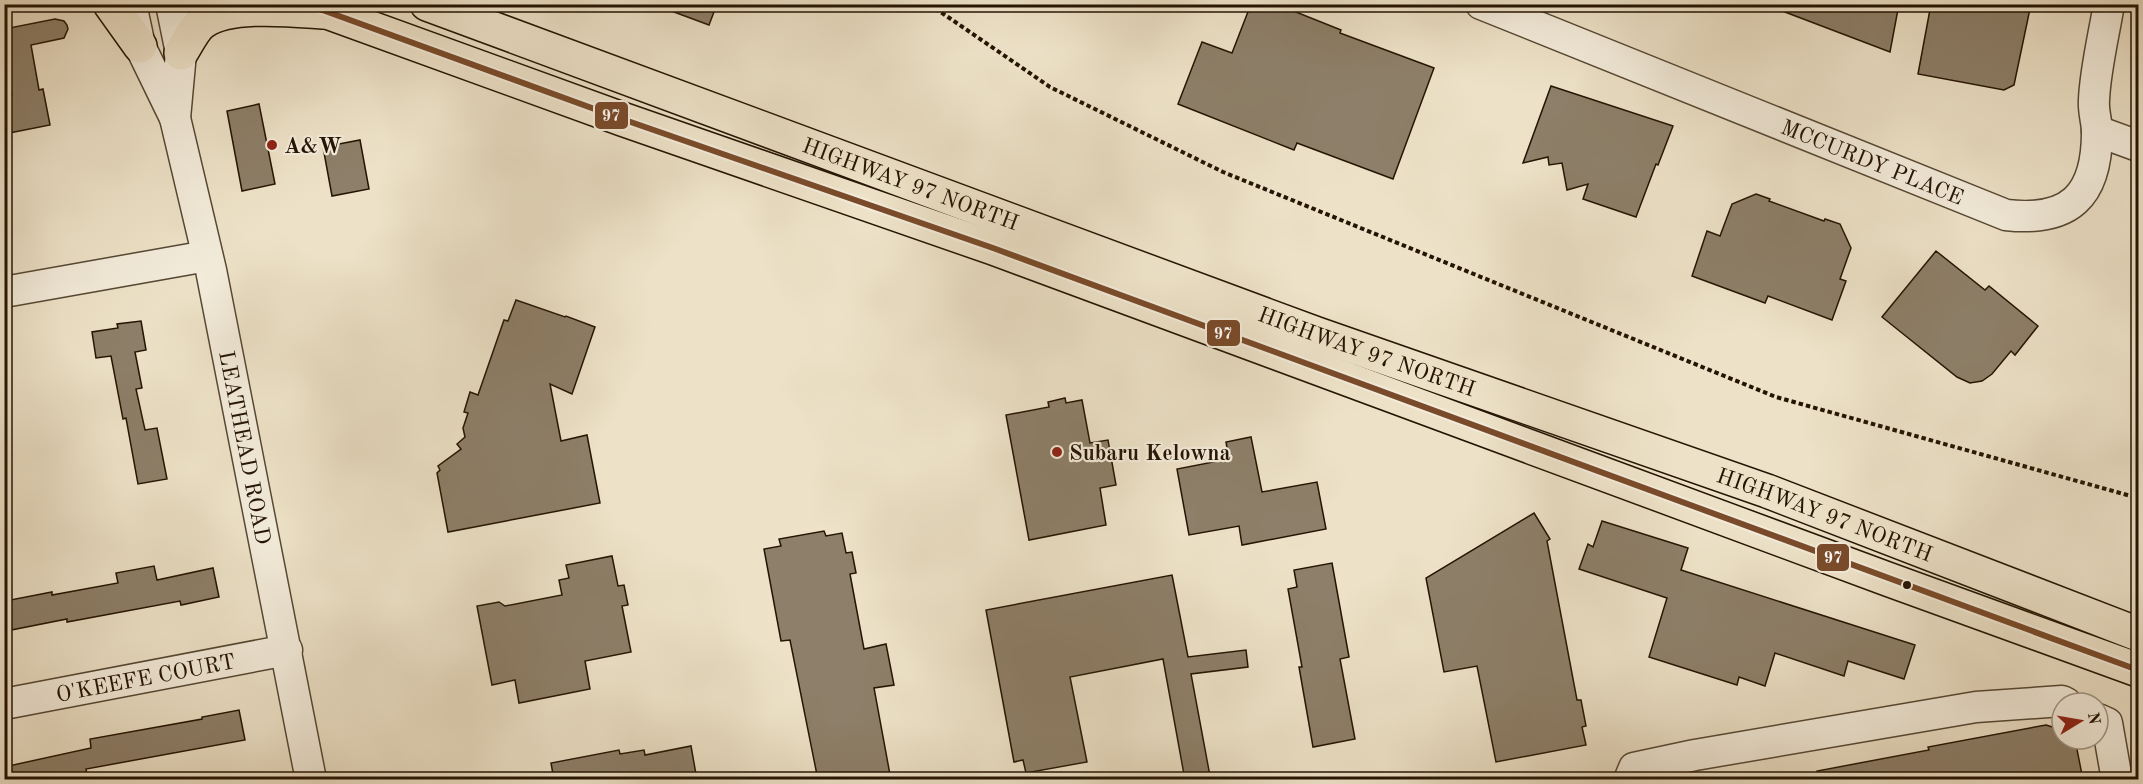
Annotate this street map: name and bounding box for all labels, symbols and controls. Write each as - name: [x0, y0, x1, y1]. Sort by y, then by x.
- line badge: 97: [594, 101, 629, 130]
- text: 97: [602, 109, 620, 125]
- street label: MCCURDY PLACE: [1777, 117, 1966, 210]
- street label: HIGHWAY 97 NORTH: [799, 135, 1021, 235]
- place label: A&W: [284, 136, 342, 158]
- marker: A&W: [265, 138, 279, 152]
- street label: HIGHWAY 97 NORTH: [1255, 304, 1478, 401]
- line badge: 97: [1206, 319, 1241, 347]
- text: 97: [1214, 327, 1232, 343]
- street label: LEATHEAD ROAD: [214, 349, 274, 547]
- place label: Subaru Kelowna: [1069, 443, 1231, 465]
- marker: Subaru Kelowna: [1050, 445, 1064, 459]
- street label: HIGHWAY 97 NORTH: [1714, 461, 1936, 567]
- line badge: 97: [1816, 543, 1850, 572]
- unlabelled marker: [1901, 579, 1913, 591]
- street label: O'KEEFE COURT: [54, 651, 237, 707]
- north arrow: [2050, 691, 2110, 751]
- text: N: [2084, 711, 2102, 727]

